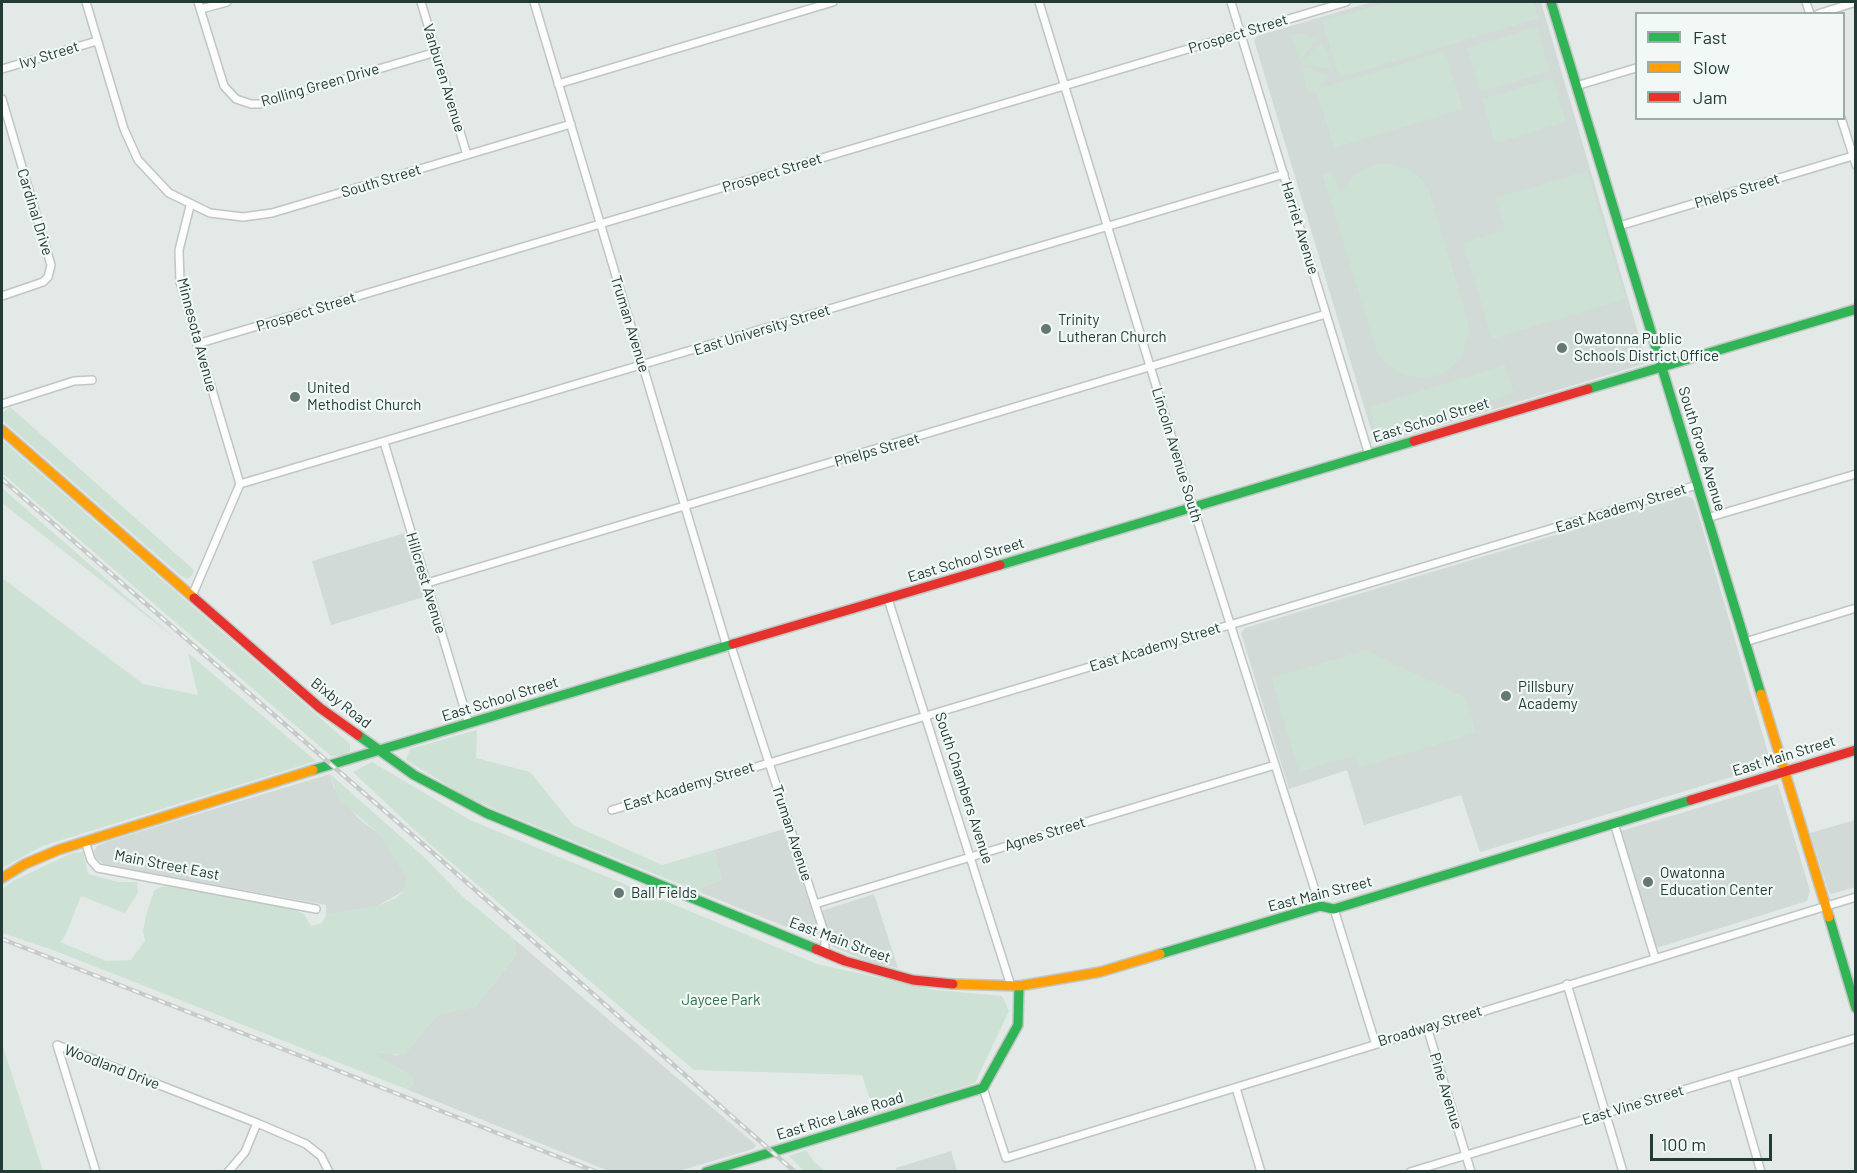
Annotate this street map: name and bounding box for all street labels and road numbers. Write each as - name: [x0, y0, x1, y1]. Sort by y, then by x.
- street label: Prospect Street: [1186, 10, 1290, 58]
- street label: Vanburen Avenue: [419, 22, 469, 134]
- street label: Ivy Street: [17, 37, 81, 73]
- street label: Rolling Green Drive: [259, 60, 381, 110]
- street label: Prospect Street: [720, 149, 824, 197]
- street label: South Street: [339, 160, 423, 202]
- street label: Cardinal Drive: [13, 166, 57, 258]
- street label: Phelps Street: [1692, 170, 1782, 212]
- street label: Harriet Avenue: [1277, 179, 1323, 277]
- street label: Truman Avenue: [607, 274, 653, 374]
- street label: Minnesota Avenue: [173, 276, 221, 394]
- street label: Prospect Street: [254, 288, 358, 336]
- street label: East University Street: [692, 301, 832, 359]
- street label: South Grove Avenue: [1674, 384, 1730, 514]
- street label: Lincoln Avenue South: [1148, 385, 1206, 525]
- street label: East School Street: [1371, 394, 1491, 446]
- street label: Phelps Street: [832, 429, 922, 471]
- street label: East Academy Street: [1553, 479, 1689, 537]
- street label: Hillcrest Avenue: [402, 530, 450, 636]
- street label: East School Street: [906, 534, 1026, 586]
- street label: East Academy Street: [1087, 618, 1223, 676]
- street label: East School Street: [440, 673, 560, 725]
- street label: Bixby Road: [307, 674, 375, 732]
- street label: South Chambers Avenue: [931, 710, 997, 866]
- street label: East Main Street: [1730, 732, 1838, 780]
- street label: East Academy Street: [621, 757, 757, 815]
- street label: Truman Avenue: [768, 783, 816, 883]
- street label: Agnes Street: [1002, 813, 1088, 855]
- street label: Main Street East: [113, 846, 221, 884]
- street label: East Main Street: [1266, 872, 1374, 916]
- street label: East Main Street: [787, 913, 893, 967]
- street label: Broadway Street: [1376, 1002, 1484, 1050]
- street label: Woodland Drive: [62, 1041, 162, 1093]
- street label: Pine Avenue: [1426, 1050, 1466, 1132]
- street label: East Vine Street: [1580, 1081, 1686, 1129]
- street label: East Rice Lake Road: [774, 1088, 906, 1144]

